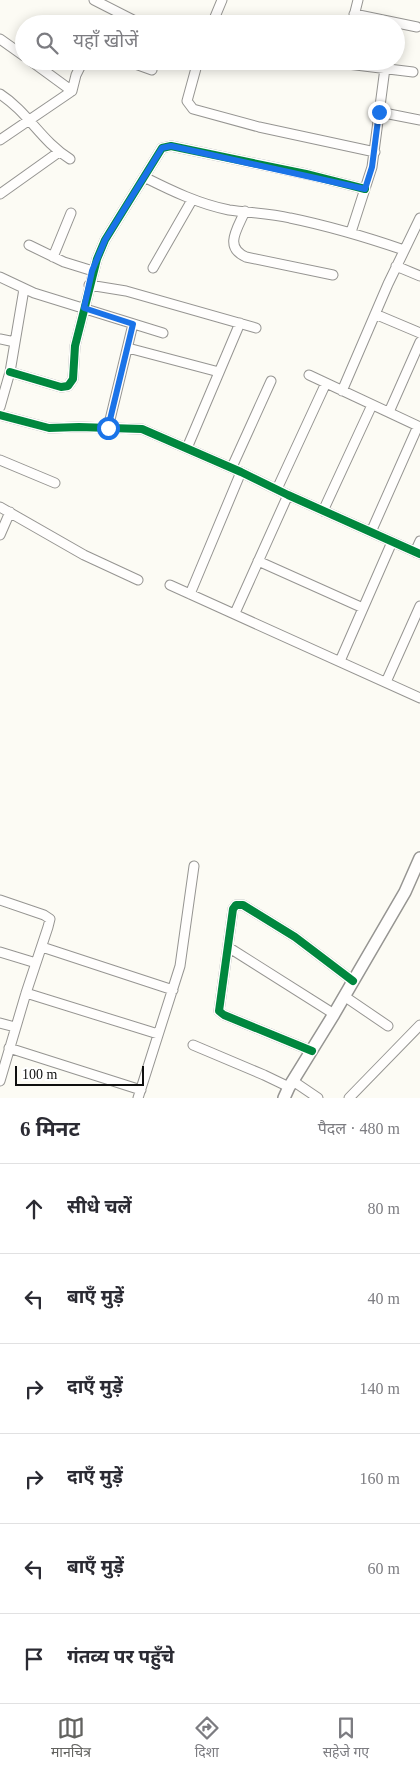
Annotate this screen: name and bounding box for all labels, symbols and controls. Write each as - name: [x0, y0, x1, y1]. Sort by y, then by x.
- search box: [15, 15, 405, 70]
- icon: search: [33, 29, 61, 57]
- text: यहाँ खोजें: [73, 30, 138, 51]
- route end: [368, 101, 391, 124]
- route start: [97, 417, 120, 440]
- scale bar: [15, 1063, 144, 1086]
- text: 100 m: [22, 1067, 57, 1082]
- text: 6 मिनट: [20, 1117, 80, 1141]
- text: पैदल · 480 m: [318, 1120, 400, 1137]
- icon: ahead: [20, 1195, 48, 1223]
- text: सीधे चलें: [67, 1196, 132, 1217]
- text: 80 m: [368, 1200, 400, 1217]
- icon: left: [20, 1285, 48, 1313]
- text: बाएँ मुड़ें: [67, 1286, 124, 1307]
- text: 40 m: [368, 1290, 400, 1307]
- icon: right: [20, 1375, 48, 1403]
- text: दाएँ मुड़ें: [67, 1376, 123, 1397]
- text: 140 m: [360, 1380, 400, 1397]
- icon: right: [20, 1465, 48, 1493]
- text: दाएँ मुड़ें: [67, 1466, 123, 1487]
- text: 160 m: [360, 1470, 400, 1487]
- icon: left: [20, 1555, 48, 1583]
- text: बाएँ मुड़ें: [67, 1556, 124, 1577]
- text: 60 m: [368, 1560, 400, 1577]
- icon: arrive: [20, 1645, 48, 1673]
- text: गंतव्य पर पहुँचे: [67, 1646, 174, 1667]
- tab: मानचित्र: [51, 1714, 91, 1763]
- tab: दिशा: [193, 1714, 221, 1763]
- tab: सहेजे गए: [323, 1714, 369, 1763]

